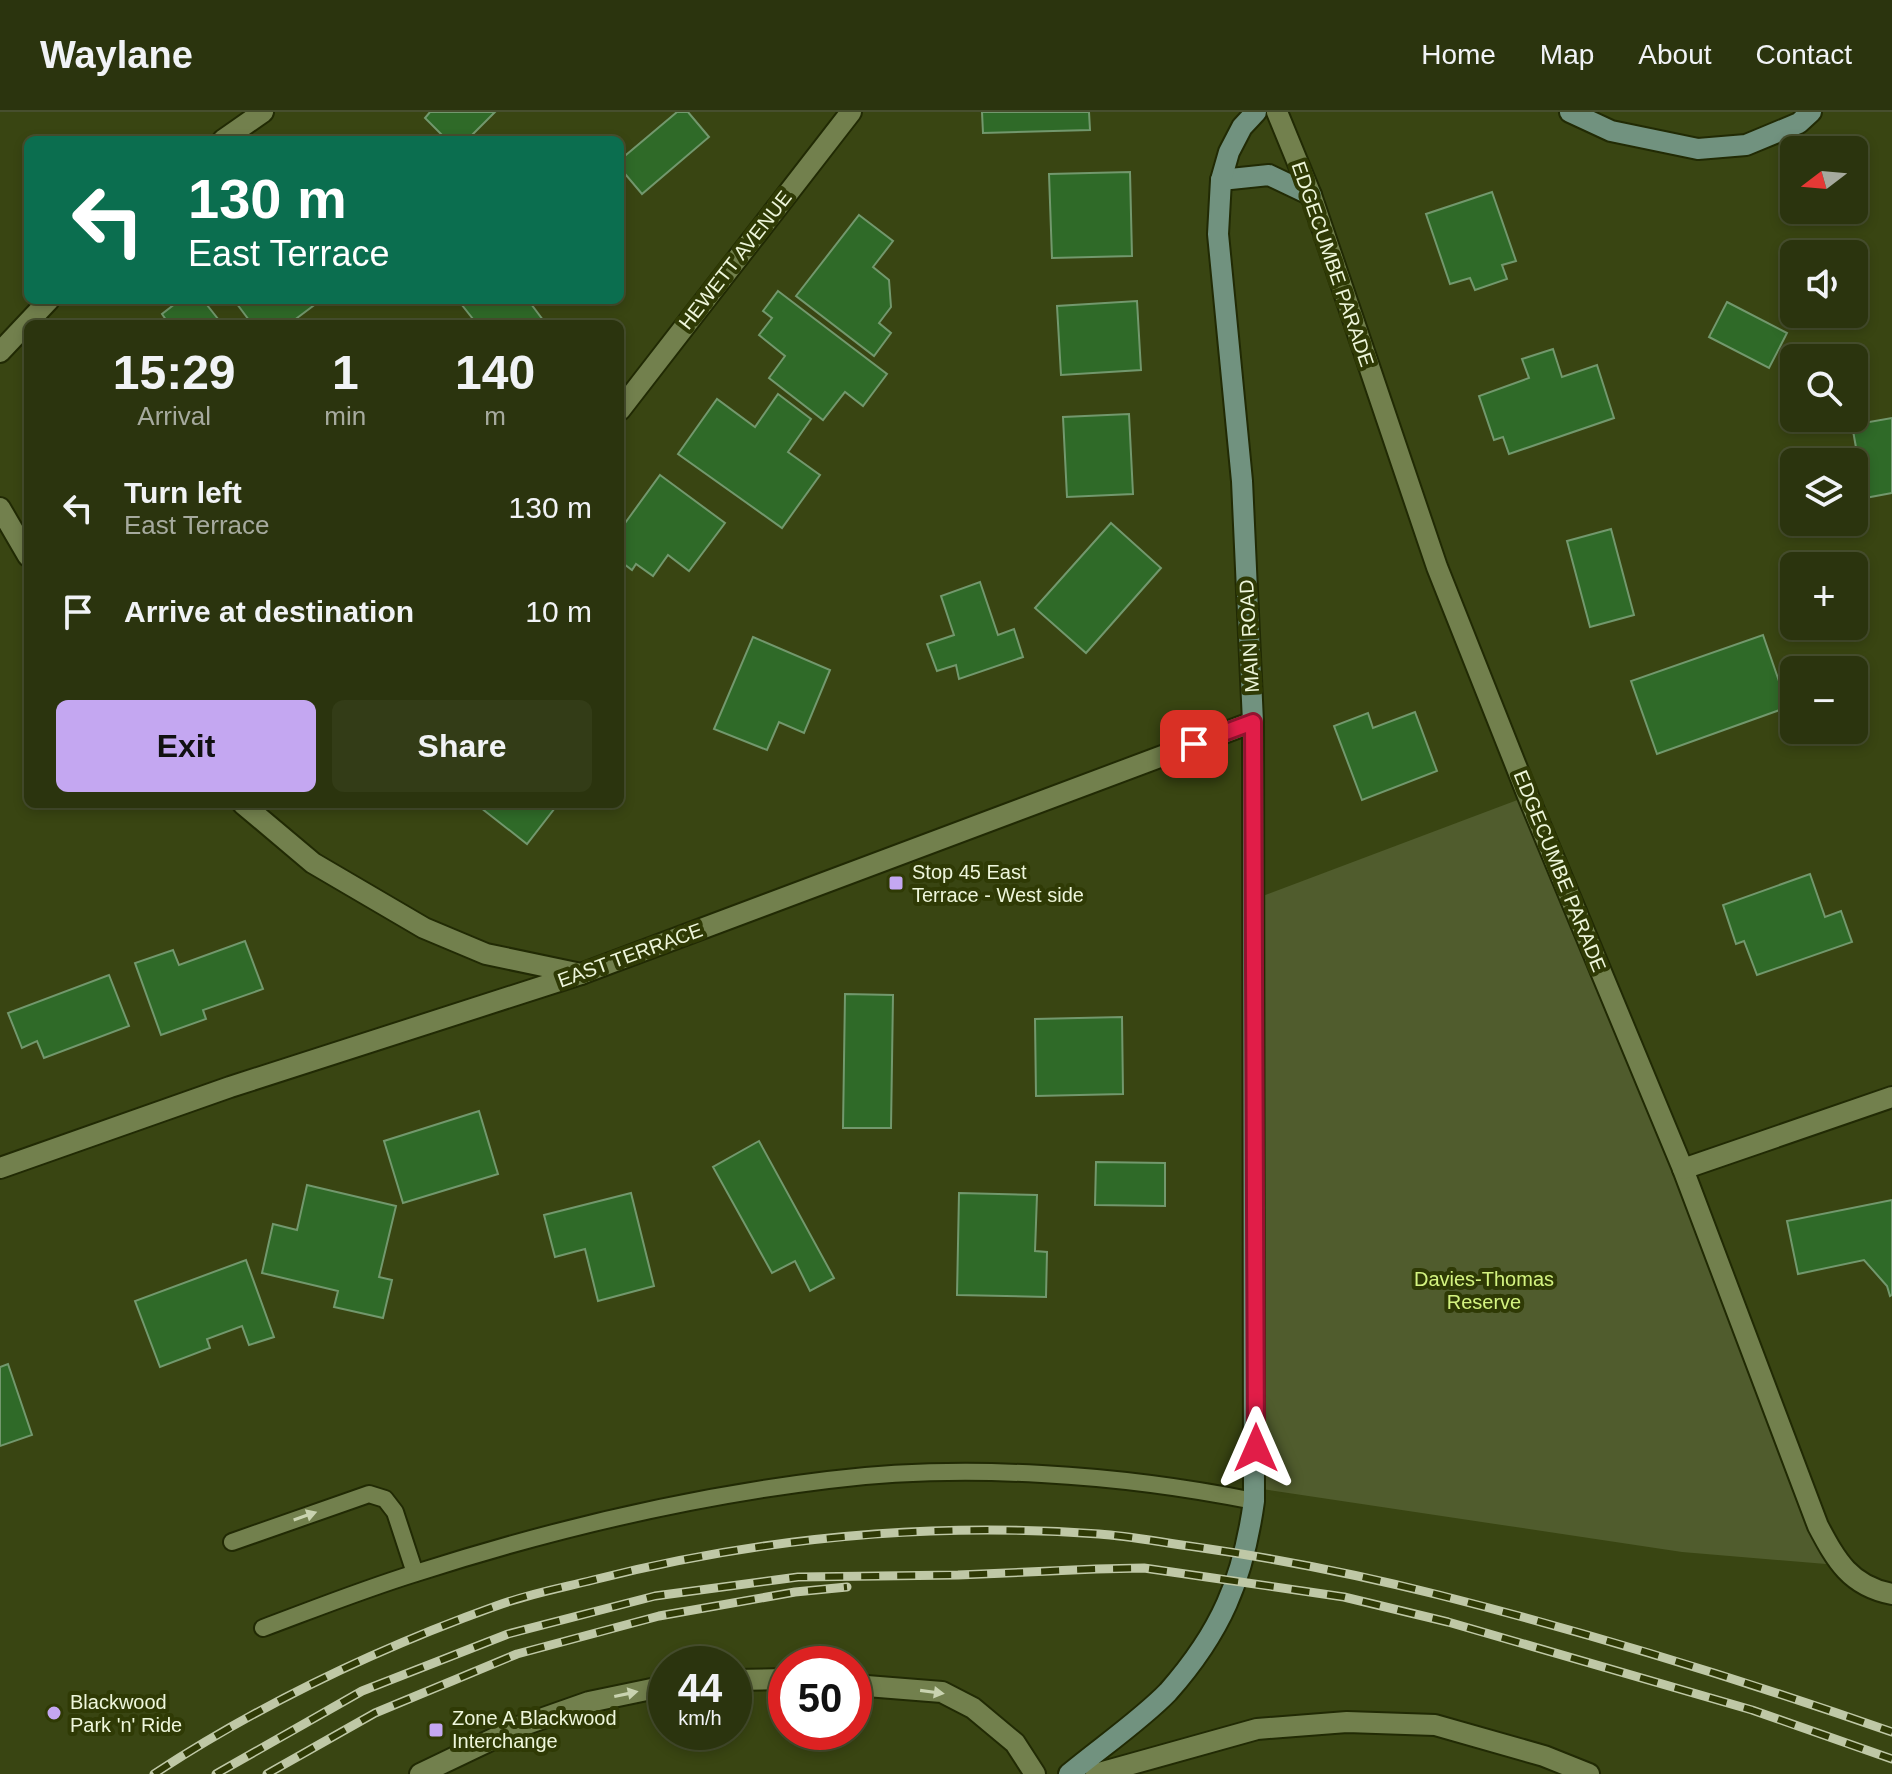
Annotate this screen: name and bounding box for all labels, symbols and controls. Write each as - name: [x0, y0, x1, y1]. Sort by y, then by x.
- text: Waylane: [40, 34, 193, 76]
- text: Home: [1421, 39, 1496, 70]
- text: Map: [1540, 39, 1594, 70]
- text: About: [1638, 39, 1712, 70]
- text: Contact: [1756, 39, 1852, 70]
- north arrow: [1780, 136, 1868, 224]
- map controls: [1780, 136, 1868, 744]
- street label: EDGECUMBE PARADE: [1288, 159, 1378, 369]
- text: 130 m: [188, 167, 347, 230]
- icon: left: [56, 168, 160, 272]
- street label: HEWETT AVENUE: [674, 187, 796, 333]
- text: East Terrace: [188, 233, 389, 274]
- button: sound: [1780, 240, 1868, 328]
- button: search: [1780, 344, 1868, 432]
- text: 15:29: [113, 346, 236, 399]
- text: 1: [332, 346, 359, 399]
- text: 140: [455, 346, 535, 399]
- text: Arrival: [137, 401, 211, 431]
- text: min: [324, 401, 366, 431]
- text: m: [484, 401, 506, 431]
- button: layers: [1780, 448, 1868, 536]
- text: Turn left: [124, 476, 242, 509]
- icon: left: [56, 486, 100, 530]
- text: 130 m: [509, 491, 592, 524]
- text: East Terrace: [124, 510, 269, 540]
- button: +: [1780, 552, 1868, 640]
- street label: MAIN ROAD: [1235, 579, 1263, 693]
- icon: arrive: [56, 590, 100, 634]
- text: Arrive at destination: [124, 595, 414, 628]
- text: 10 m: [525, 595, 592, 628]
- button: −: [1780, 656, 1868, 744]
- button: Exit: [56, 700, 316, 792]
- button: Share: [332, 700, 592, 792]
- pin: [1160, 710, 1228, 778]
- icon: arrive: [1172, 722, 1216, 766]
- street label: EDGECUMBE PARADE: [1509, 767, 1611, 975]
- place label: Stop 45 East Terrace - West side: [912, 861, 1084, 906]
- marker: Stop 45 East Terrace - West side: [887, 874, 905, 892]
- street label: EAST TERRACE: [555, 919, 705, 991]
- park label: Davies-Thomas Reserve: [1414, 1268, 1554, 1313]
- position arrow: [1214, 1406, 1298, 1490]
- one-way arrow: [293, 1510, 317, 1522]
- speed limit sign: 50: [768, 1646, 872, 1750]
- text: 44: [678, 1666, 722, 1710]
- one-way arrow: [919, 1686, 944, 1699]
- one-way arrow: [614, 1687, 639, 1700]
- place label: Blackwood Park 'n' Ride: [70, 1691, 182, 1736]
- marker: Blackwood Park 'n' Ride: [45, 1704, 63, 1722]
- place label: Zone A Blackwood Interchange: [452, 1707, 617, 1752]
- text: km/h: [678, 1707, 722, 1729]
- marker: Zone A Blackwood Interchange: [427, 1721, 445, 1739]

